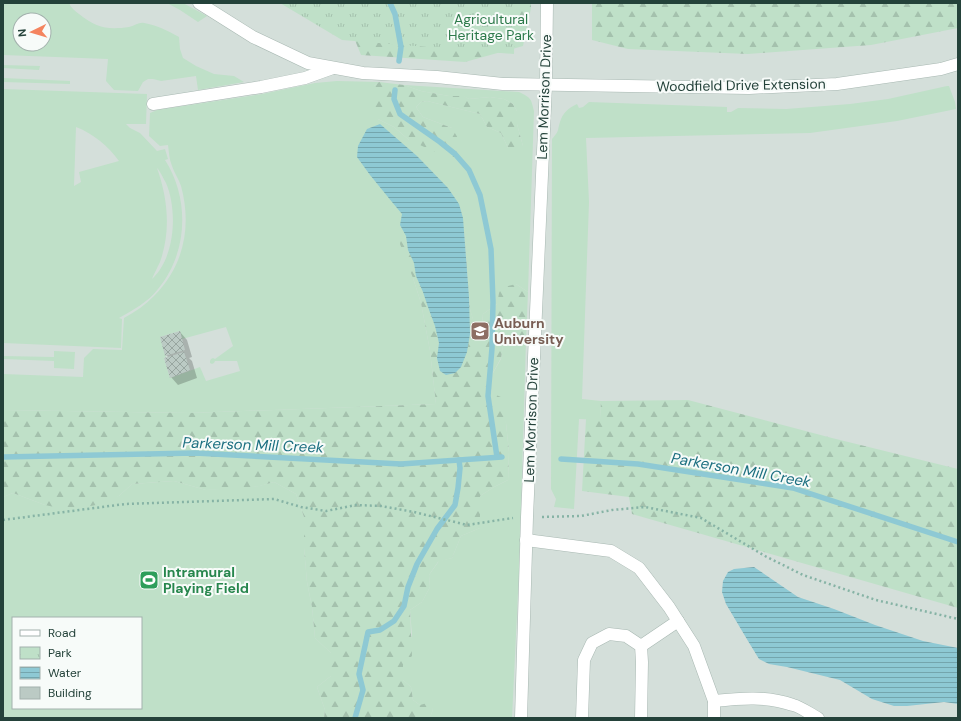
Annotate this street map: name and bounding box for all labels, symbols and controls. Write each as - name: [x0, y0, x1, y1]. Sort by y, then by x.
- park label: Agricultural Heritage Park: [448, 10, 534, 44]
- north arrow: [12, 12, 52, 52]
- text: N: [15, 28, 29, 37]
- street label: Lem Morrison Drive: [533, 34, 555, 160]
- street label: Woodfield Drive Extension: [656, 75, 826, 95]
- place label: Auburn University: [494, 314, 564, 348]
- school or university icon: Auburn University: [469, 320, 491, 342]
- street label: Lem Morrison Drive: [520, 357, 542, 483]
- water label: Parkerson Mill Creek: [182, 433, 324, 457]
- water label: Parkerson Mill Creek: [670, 448, 813, 492]
- place label: Intramural Playing Field: [163, 563, 249, 597]
- sports icon: Intramural Playing Field: [138, 569, 160, 591]
- legend: [12, 617, 142, 709]
- text: Road: [48, 625, 76, 641]
- text: Park: [48, 645, 72, 661]
- text: Water: [48, 665, 82, 681]
- text: Building: [48, 685, 92, 701]

